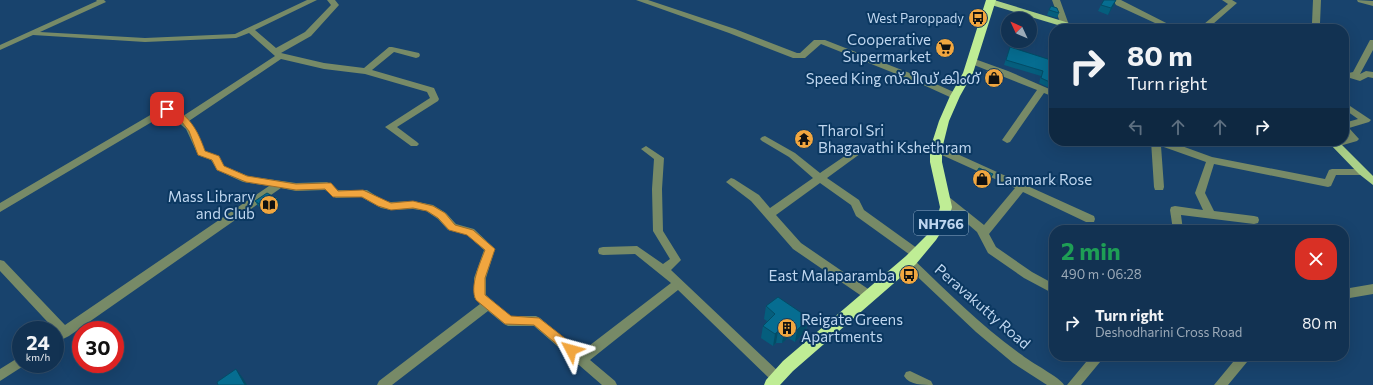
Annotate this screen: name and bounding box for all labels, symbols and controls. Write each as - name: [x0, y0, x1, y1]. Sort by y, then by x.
- bus stop icon: West Paroppady: [967, 7, 989, 29]
- place label: West Paroppady: [867, 10, 964, 26]
- north arrow: [1001, 12, 1037, 48]
- map controls: [1001, 12, 1037, 48]
- place label: Cooperative Supermarket: [842, 30, 931, 65]
- supermarket icon: Cooperative Supermarket: [934, 37, 956, 59]
- text: 80 m: [1127, 38, 1193, 72]
- icon: right: [1061, 40, 1113, 92]
- shop icon: Speed King സ്പീഡ് കിംഗ്: [983, 67, 1005, 89]
- place label: Speed King സ്പീഡ് കിംഗ്: [806, 69, 982, 87]
- text: Turn right: [1127, 72, 1207, 94]
- pin: [150, 92, 184, 126]
- icon: arrive: [156, 98, 178, 120]
- icon: left: [1125, 116, 1147, 138]
- icon: ahead: [1167, 116, 1189, 138]
- icon: ahead: [1209, 116, 1231, 138]
- icon: right: [1251, 116, 1273, 138]
- place label: Tharol Sri Bhagavathi Kshethram: [818, 121, 972, 156]
- temple icon: Tharol Sri Bhagavathi Kshethram: [793, 128, 815, 150]
- shop icon: Lanmark Rose: [971, 168, 993, 190]
- place label: Lanmark Rose: [996, 170, 1092, 188]
- place label: Mass Library and Club: [168, 187, 255, 222]
- library icon: Mass Library and Club: [258, 194, 280, 216]
- road number: NH766: [914, 211, 968, 235]
- text: 2 min: [1061, 236, 1121, 265]
- button: close: [1295, 238, 1337, 280]
- street label: Peravakutty Road: [932, 260, 1034, 352]
- bus stop icon: East Malaparamba: [898, 264, 920, 286]
- place label: East Malaparamba: [769, 266, 895, 284]
- text: 490 m · 06:28: [1061, 266, 1142, 282]
- text: Turn right: [1095, 306, 1164, 324]
- place label: Reigate Greens Apartments: [801, 310, 903, 345]
- icon: right: [1061, 312, 1083, 334]
- text: 80 m: [1302, 314, 1337, 332]
- building icon: Reigate Greens Apartments: [776, 317, 798, 339]
- speed limit sign: 30: [72, 321, 124, 373]
- text: Deshodharini Cross Road: [1095, 324, 1242, 340]
- position arrow: [550, 329, 592, 371]
- text: 24: [26, 330, 50, 354]
- text: km/h: [26, 351, 50, 363]

